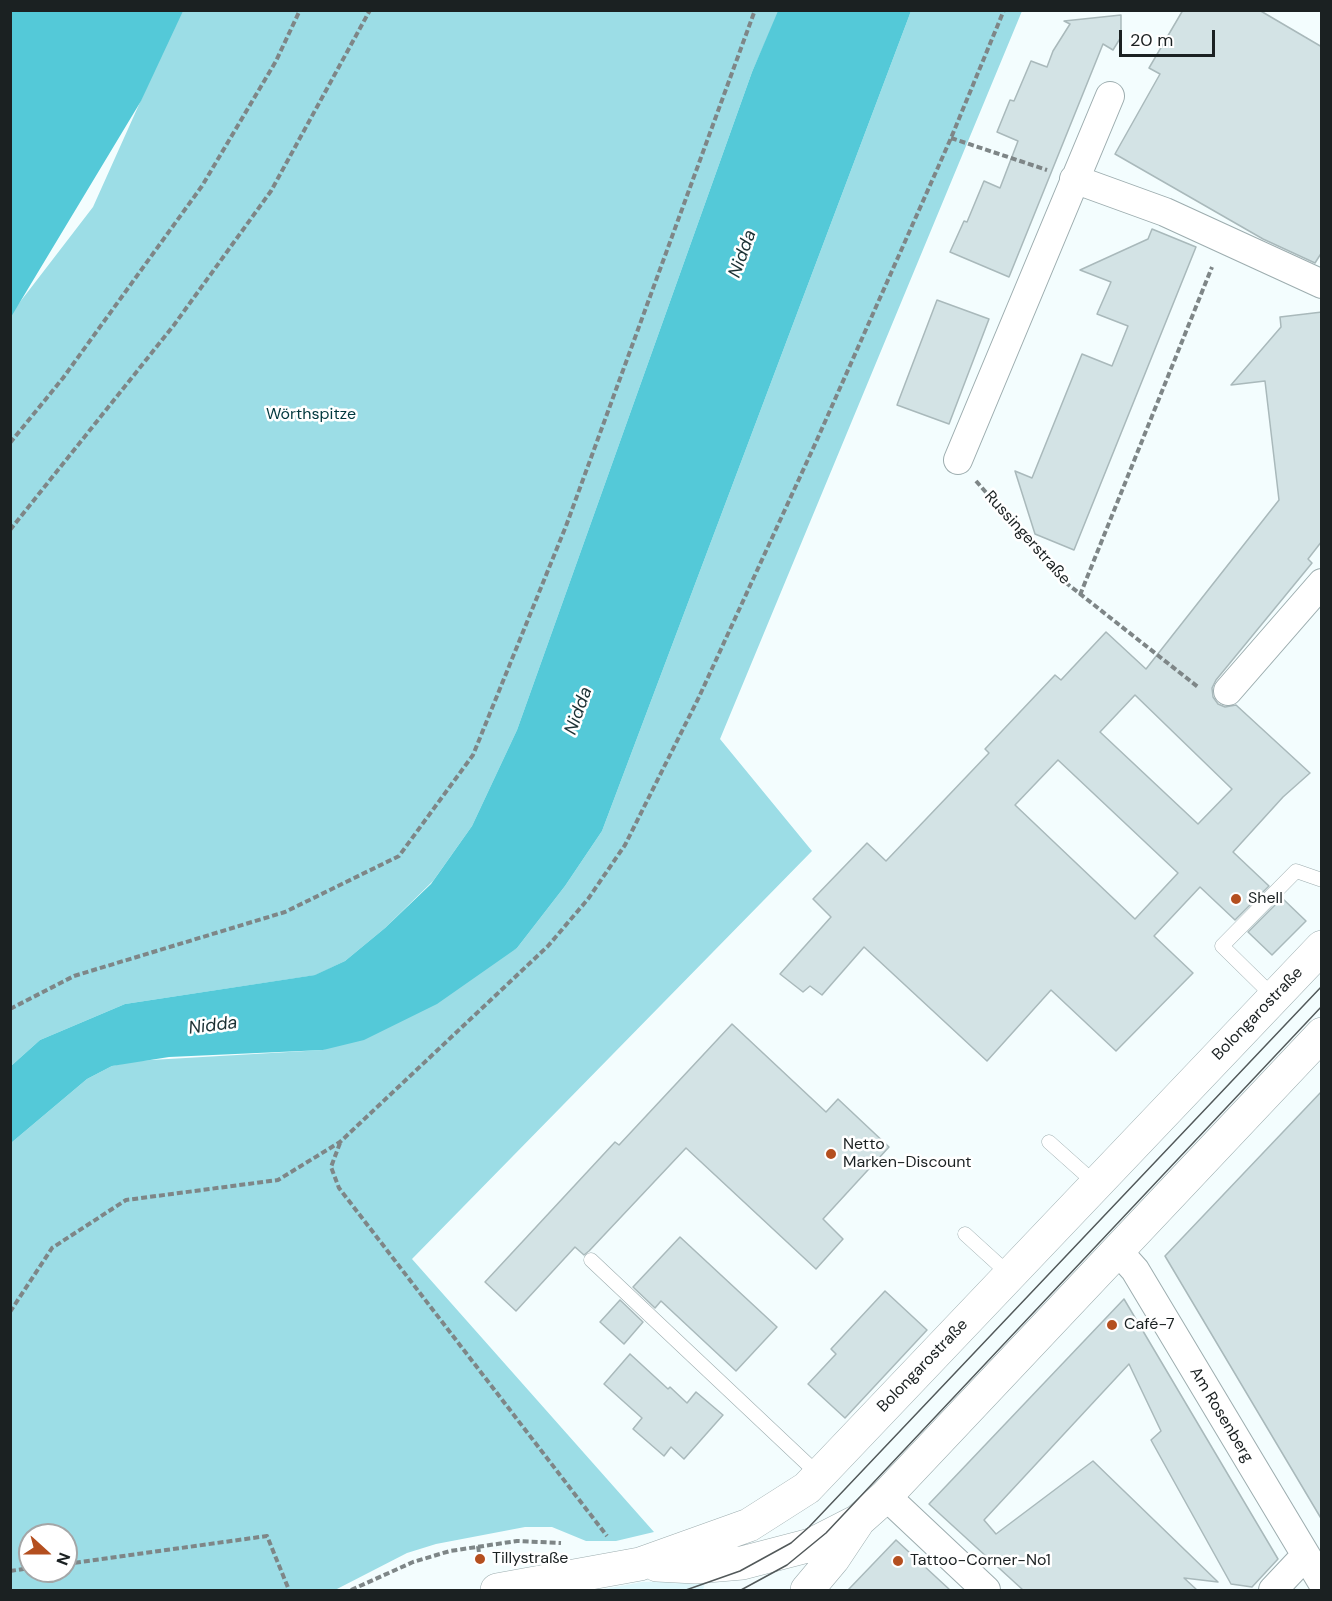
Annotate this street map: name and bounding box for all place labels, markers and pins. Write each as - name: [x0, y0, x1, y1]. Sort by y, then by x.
- place label: Shell: [1248, 889, 1283, 909]
- marker: Shell: [1229, 892, 1243, 906]
- place label: Netto Marken-Discount: [843, 1135, 972, 1173]
- marker: Netto Marken-Discount: [824, 1147, 838, 1161]
- place label: Café-7: [1124, 1315, 1175, 1335]
- marker: Café-7: [1105, 1318, 1119, 1332]
- place label: Tillystraße: [492, 1549, 568, 1569]
- place label: Tattoo-Corner-No1: [910, 1551, 1051, 1571]
- marker: Tillystraße: [473, 1552, 487, 1566]
- marker: Tattoo-Corner-No1: [891, 1554, 905, 1568]

